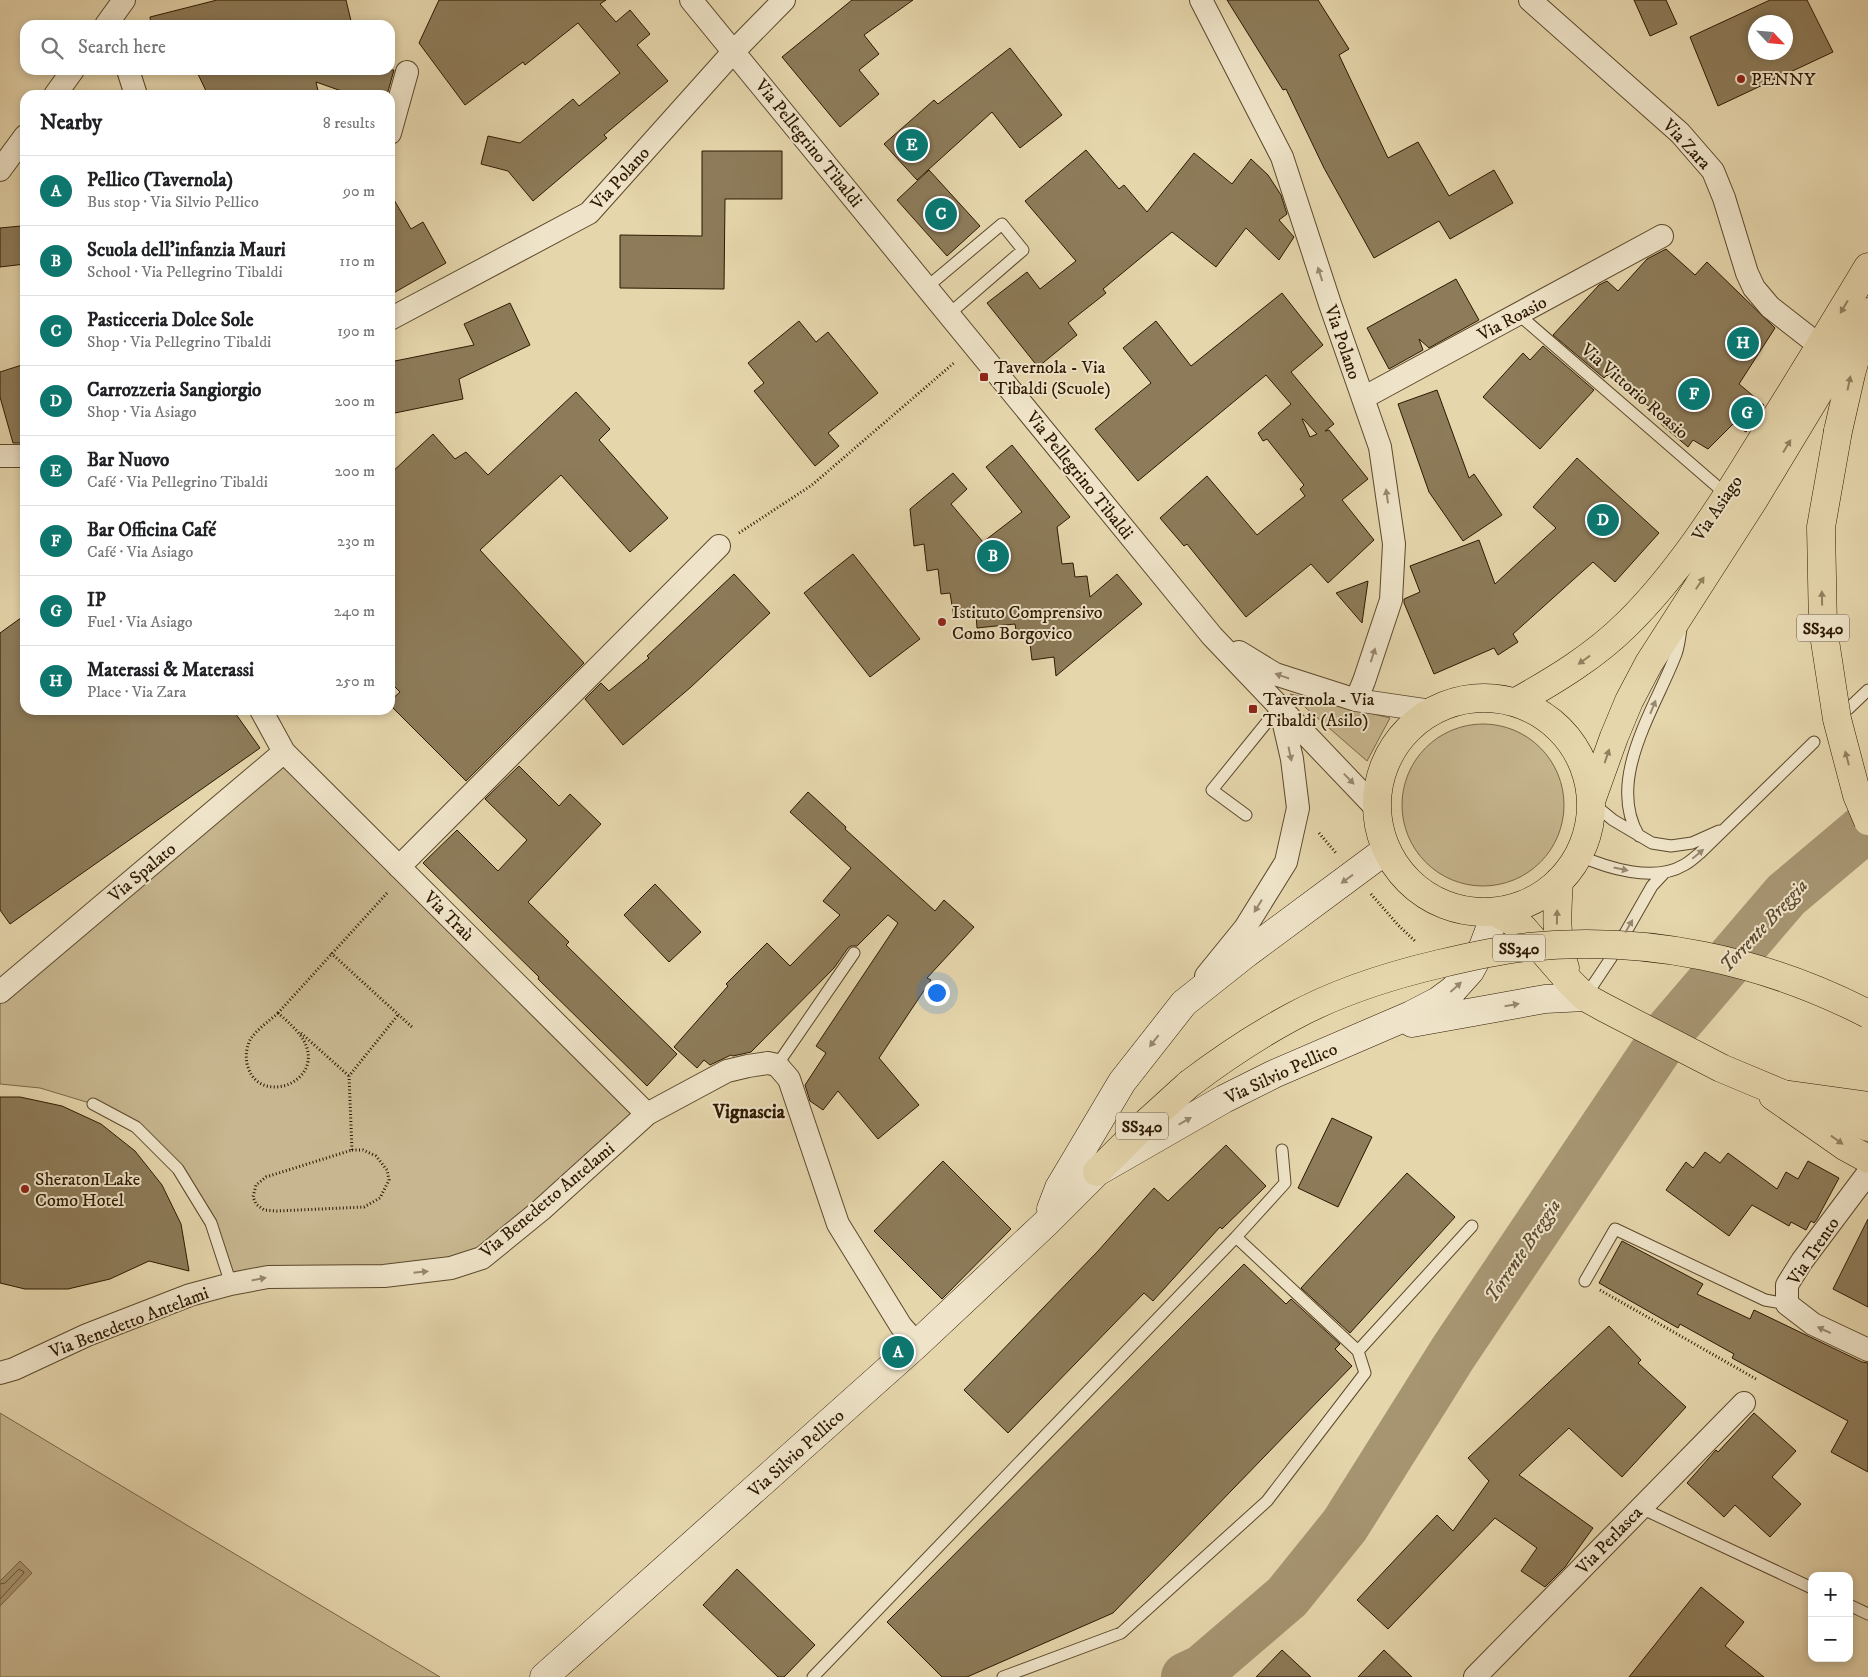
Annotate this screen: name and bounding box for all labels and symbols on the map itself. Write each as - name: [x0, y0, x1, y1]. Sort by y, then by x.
- north arrow: [1748, 15, 1793, 60]
- place label: PENNY: [1751, 69, 1816, 91]
- marker: PENNY: [1735, 73, 1747, 85]
- street label: Via Pellegrino Tibaldi: [749, 74, 867, 212]
- street label: Via Zara: [1657, 114, 1715, 175]
- pin: E: [896, 126, 928, 164]
- street label: Via Polano: [586, 142, 655, 216]
- pin: C: [925, 195, 957, 233]
- one-way arrow: [1316, 266, 1323, 281]
- street label: Via Roasio: [1473, 291, 1551, 347]
- one-way arrow: [1840, 300, 1849, 313]
- street label: Via Polano: [1319, 301, 1365, 383]
- pin: H: [1727, 324, 1759, 362]
- street label: Via Vittorio Roasio: [1575, 338, 1693, 445]
- place label: Tavernola - Via Tibaldi (Scuole): [994, 357, 1111, 400]
- marker: Tavernola - Via Tibaldi (Scuole): [978, 371, 990, 383]
- pin: F: [1678, 375, 1710, 413]
- one-way arrow: [1845, 376, 1853, 391]
- pin: G: [1731, 394, 1763, 432]
- street label: Via Pellegrino Tibaldi: [1020, 406, 1138, 544]
- one-way arrow: [1782, 439, 1791, 452]
- street label: Via Asiago: [1687, 471, 1748, 546]
- one-way arrow: [1383, 487, 1391, 503]
- pin: D: [1587, 501, 1619, 539]
- pin: B: [977, 537, 1009, 575]
- one-way arrow: [1695, 577, 1705, 590]
- one-way arrow: [1818, 590, 1826, 606]
- place label: Istituto Comprensivo Como Borgovico: [952, 602, 1103, 645]
- road number: SS340: [1797, 614, 1849, 641]
- marker: Istituto Comprensivo Como Borgovico: [936, 616, 948, 628]
- one-way arrow: [1370, 647, 1377, 662]
- one-way arrow: [1577, 655, 1590, 665]
- one-way arrow: [1274, 672, 1289, 680]
- place label: Tavernola - Via Tibaldi (Asilo): [1263, 689, 1375, 732]
- one-way arrow: [1649, 699, 1657, 714]
- marker: Tavernola - Via Tibaldi (Asilo): [1247, 703, 1259, 715]
- one-way arrow: [1287, 746, 1295, 762]
- one-way arrow: [1604, 749, 1611, 764]
- one-way arrow: [1843, 750, 1851, 765]
- one-way arrow: [1343, 773, 1355, 785]
- street label: Via Spalato: [104, 838, 181, 908]
- one-way arrow: [1691, 849, 1704, 860]
- one-way arrow: [1613, 865, 1628, 873]
- one-way arrow: [1340, 874, 1354, 884]
- water label: Torrente Breggia: [1715, 875, 1813, 977]
- street label: Via Traù: [418, 886, 478, 947]
- one-way arrow: [1254, 900, 1263, 913]
- one-way arrow: [1553, 908, 1561, 924]
- one-way arrow: [1625, 918, 1633, 933]
- road number: SS340: [1493, 934, 1545, 961]
- your location: [924, 980, 950, 1006]
- one-way arrow: [1449, 981, 1461, 993]
- one-way arrow: [1505, 1001, 1520, 1009]
- one-way arrow: [1149, 1034, 1159, 1048]
- street label: Via Silvio Pellico: [1221, 1038, 1341, 1110]
- district label: Vignascia: [712, 1101, 786, 1124]
- road number: SS340: [1116, 1112, 1168, 1140]
- one-way arrow: [1179, 1117, 1192, 1126]
- one-way arrow: [1830, 1135, 1843, 1145]
- street label: Via Benedetto Antelami: [475, 1138, 619, 1264]
- place label: Sheraton Lake Como Hotel: [35, 1169, 140, 1212]
- marker: Sheraton Lake Como Hotel: [19, 1183, 31, 1195]
- water label: Torrente Breggia: [1481, 1195, 1566, 1306]
- street label: Via Trento: [1783, 1213, 1845, 1291]
- one-way arrow: [413, 1268, 429, 1276]
- one-way arrow: [251, 1274, 267, 1282]
- street label: Via Benedetto Antelami: [46, 1282, 212, 1364]
- one-way arrow: [1817, 1325, 1831, 1333]
- pin: A: [882, 1333, 914, 1371]
- street label: Via Silvio Pellico: [743, 1405, 849, 1503]
- street label: Via Perlasca: [1571, 1502, 1648, 1580]

